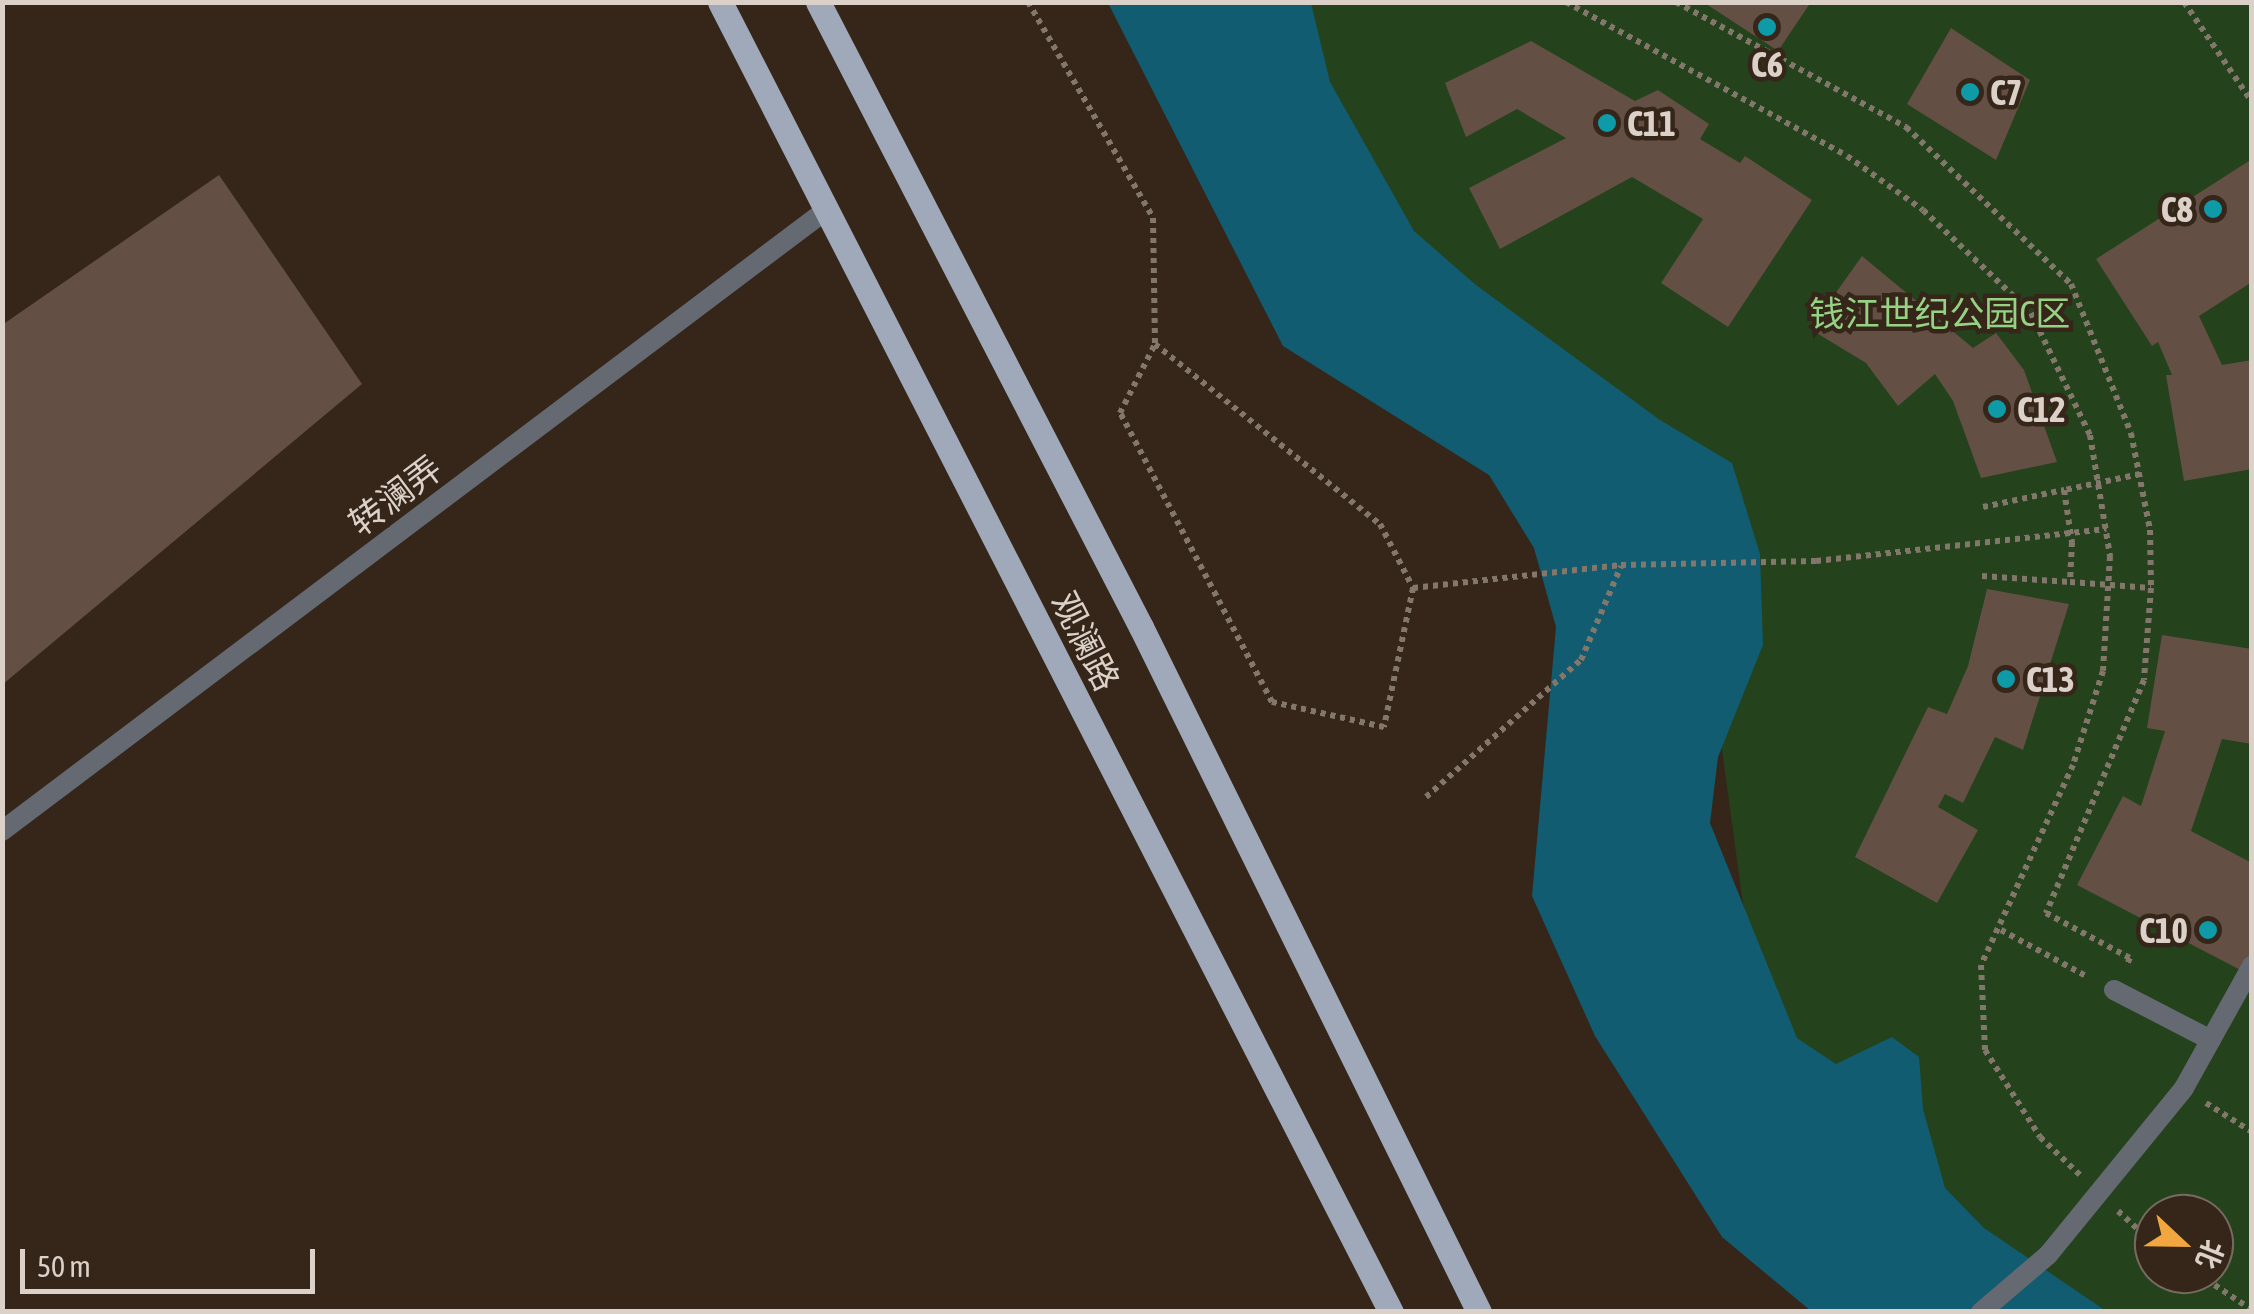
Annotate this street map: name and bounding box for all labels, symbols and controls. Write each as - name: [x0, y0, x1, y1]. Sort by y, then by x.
- marker: C6: [1756, 16, 1778, 38]
- place label: C6: [1751, 43, 1783, 85]
- place label: C7: [1990, 71, 2022, 113]
- marker: C7: [1959, 81, 1981, 103]
- place label: C11: [1627, 102, 1676, 144]
- marker: C11: [1596, 112, 1618, 134]
- place label: C8: [2161, 188, 2193, 230]
- marker: C8: [2202, 198, 2224, 220]
- park label: 钱江世纪公园C区: [1810, 292, 2070, 334]
- place label: C12: [2017, 388, 2066, 430]
- marker: C12: [1986, 398, 2008, 420]
- street label: 转澜弄: [340, 447, 450, 543]
- street label: 观澜路: [1043, 585, 1129, 697]
- place label: C13: [2026, 658, 2075, 700]
- marker: C13: [1995, 668, 2017, 690]
- place label: C10: [2139, 909, 2188, 951]
- marker: C10: [2197, 919, 2219, 941]
- north arrow: [2134, 1194, 2234, 1294]
- scale bar: [25, 1229, 320, 1291]
- text: 北: [2190, 1236, 2230, 1273]
- text: 50 m: [37, 1249, 91, 1283]

